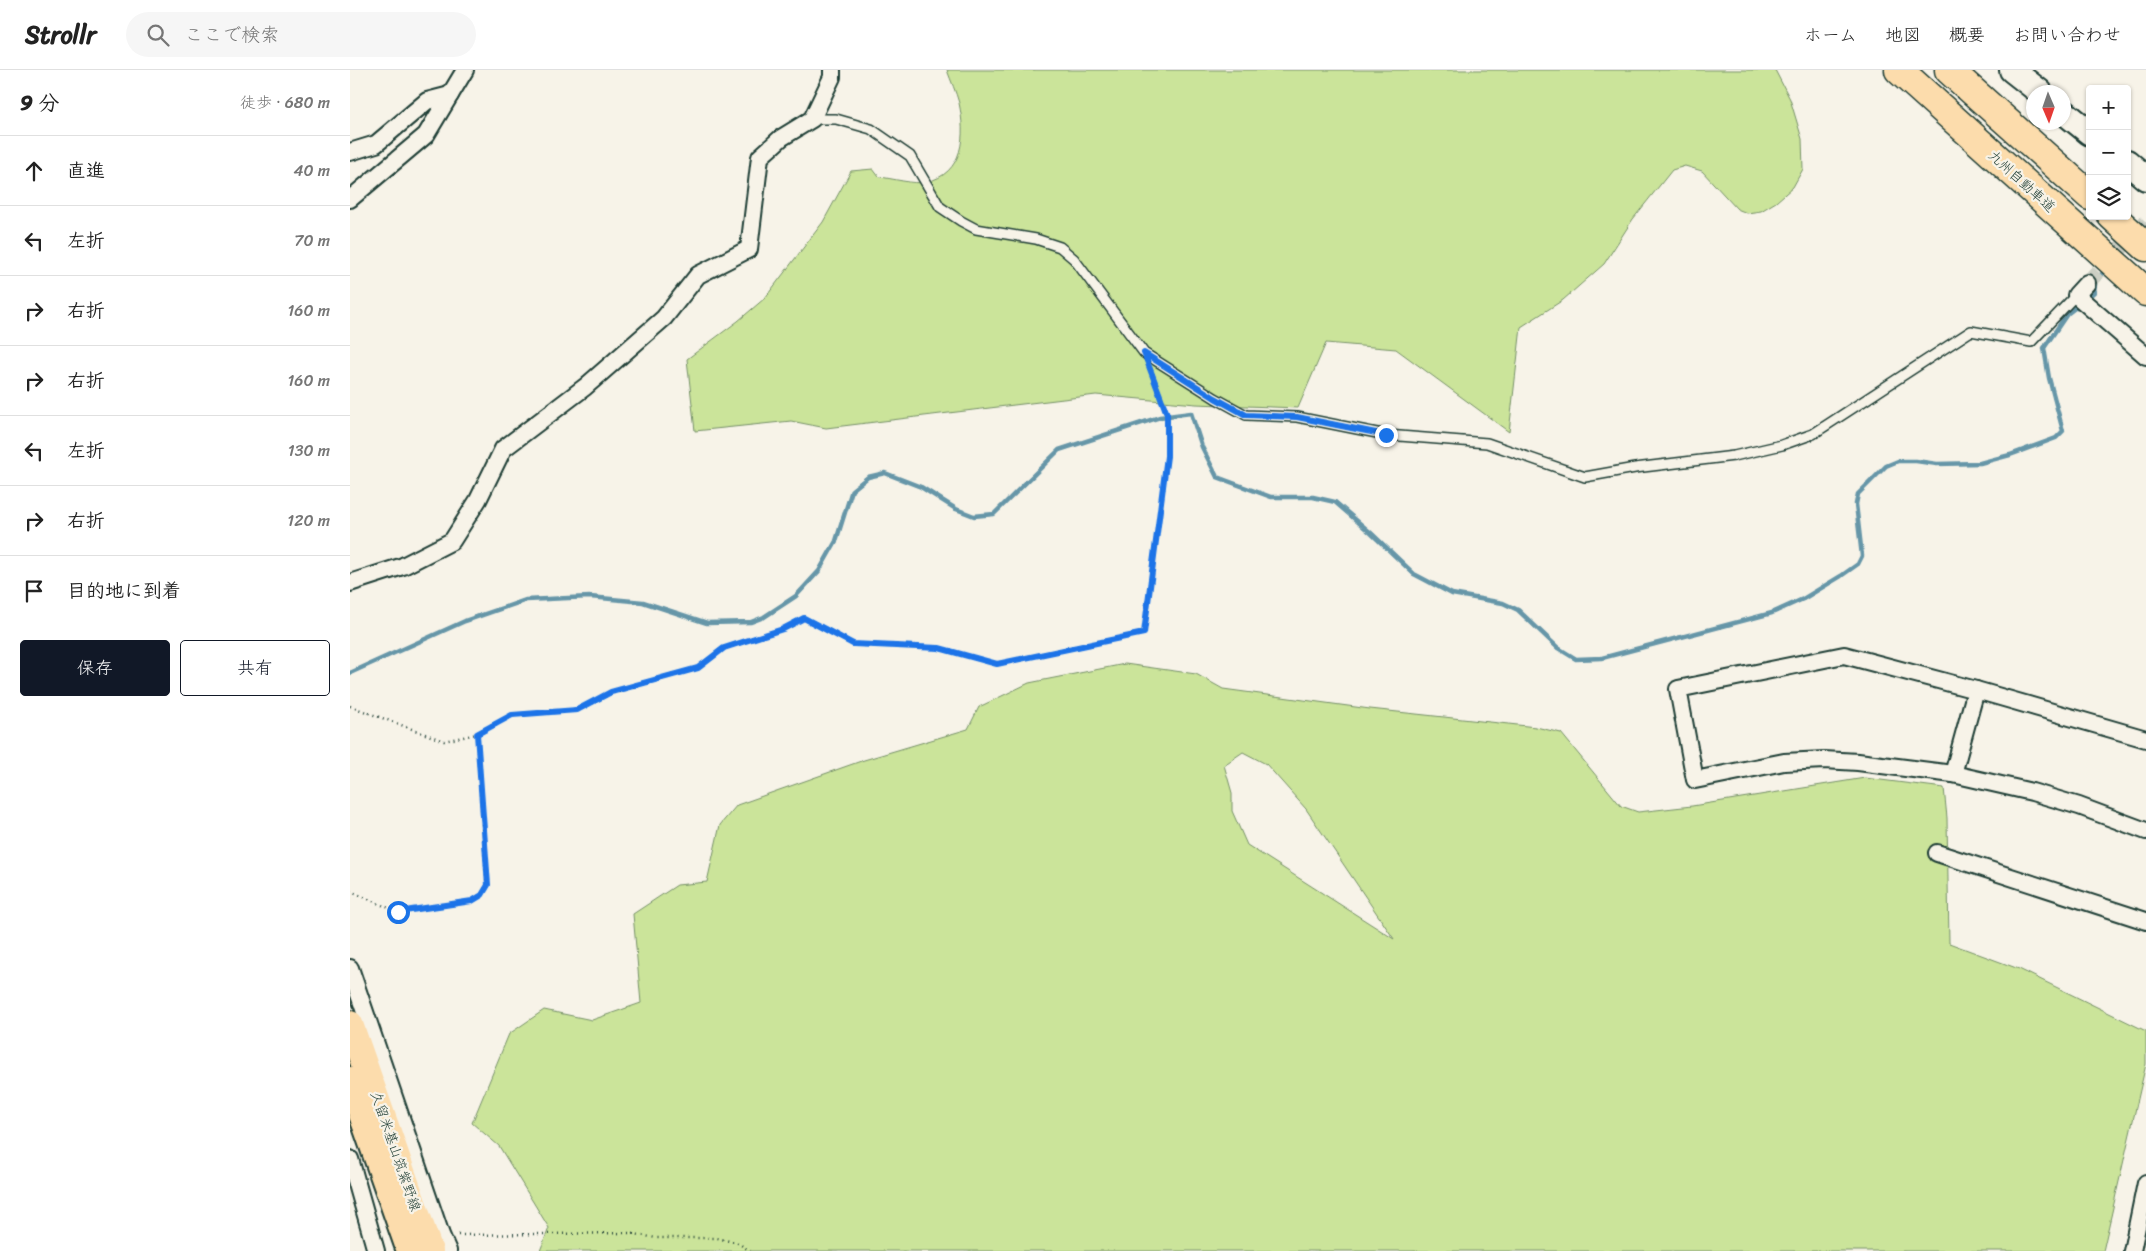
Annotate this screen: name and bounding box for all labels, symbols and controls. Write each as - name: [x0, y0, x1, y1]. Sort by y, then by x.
- search box: [126, 12, 476, 57]
- text: Strollr: [25, 14, 96, 56]
- text: ここで検索: [184, 18, 279, 51]
- text: ホーム: [1804, 19, 1857, 51]
- text: 地図: [1885, 19, 1921, 51]
- text: 概要: [1949, 19, 1985, 51]
- text: お問い合わせ: [2013, 19, 2121, 51]
- icon: search: [144, 21, 172, 49]
- text: 9 分: [20, 84, 59, 122]
- north arrow: [2026, 85, 2071, 130]
- map controls: [2086, 85, 2131, 220]
- button: +: [2086, 85, 2131, 130]
- text: 徒歩 · 680 m: [240, 88, 330, 117]
- button: −: [2086, 130, 2131, 175]
- street label: 九州自動車道: [1982, 144, 2061, 219]
- text: 直進: [67, 154, 105, 187]
- text: 40 m: [293, 156, 330, 185]
- icon: ahead: [20, 157, 48, 185]
- button: layers: [2086, 175, 2131, 220]
- text: 左折: [67, 224, 105, 257]
- text: 70 m: [294, 226, 330, 255]
- icon: left: [20, 227, 48, 255]
- text: 右折: [67, 294, 105, 327]
- text: 160 m: [287, 296, 330, 325]
- icon: right: [20, 297, 48, 325]
- text: 右折: [67, 364, 105, 397]
- text: 160 m: [287, 366, 330, 395]
- icon: right: [20, 367, 48, 395]
- route end: [1375, 424, 1398, 447]
- text: 左折: [67, 434, 105, 467]
- text: 130 m: [288, 436, 330, 465]
- icon: left: [20, 437, 48, 465]
- text: 右折: [67, 504, 105, 537]
- text: 120 m: [287, 506, 330, 535]
- icon: right: [20, 507, 48, 535]
- text: 目的地に到着: [67, 574, 181, 607]
- icon: arrive: [20, 577, 48, 605]
- button: 保存: [20, 640, 170, 696]
- button: 共有: [180, 640, 330, 696]
- route start: [387, 901, 410, 924]
- street label: 久留米基山筑紫野線: [363, 1088, 428, 1215]

